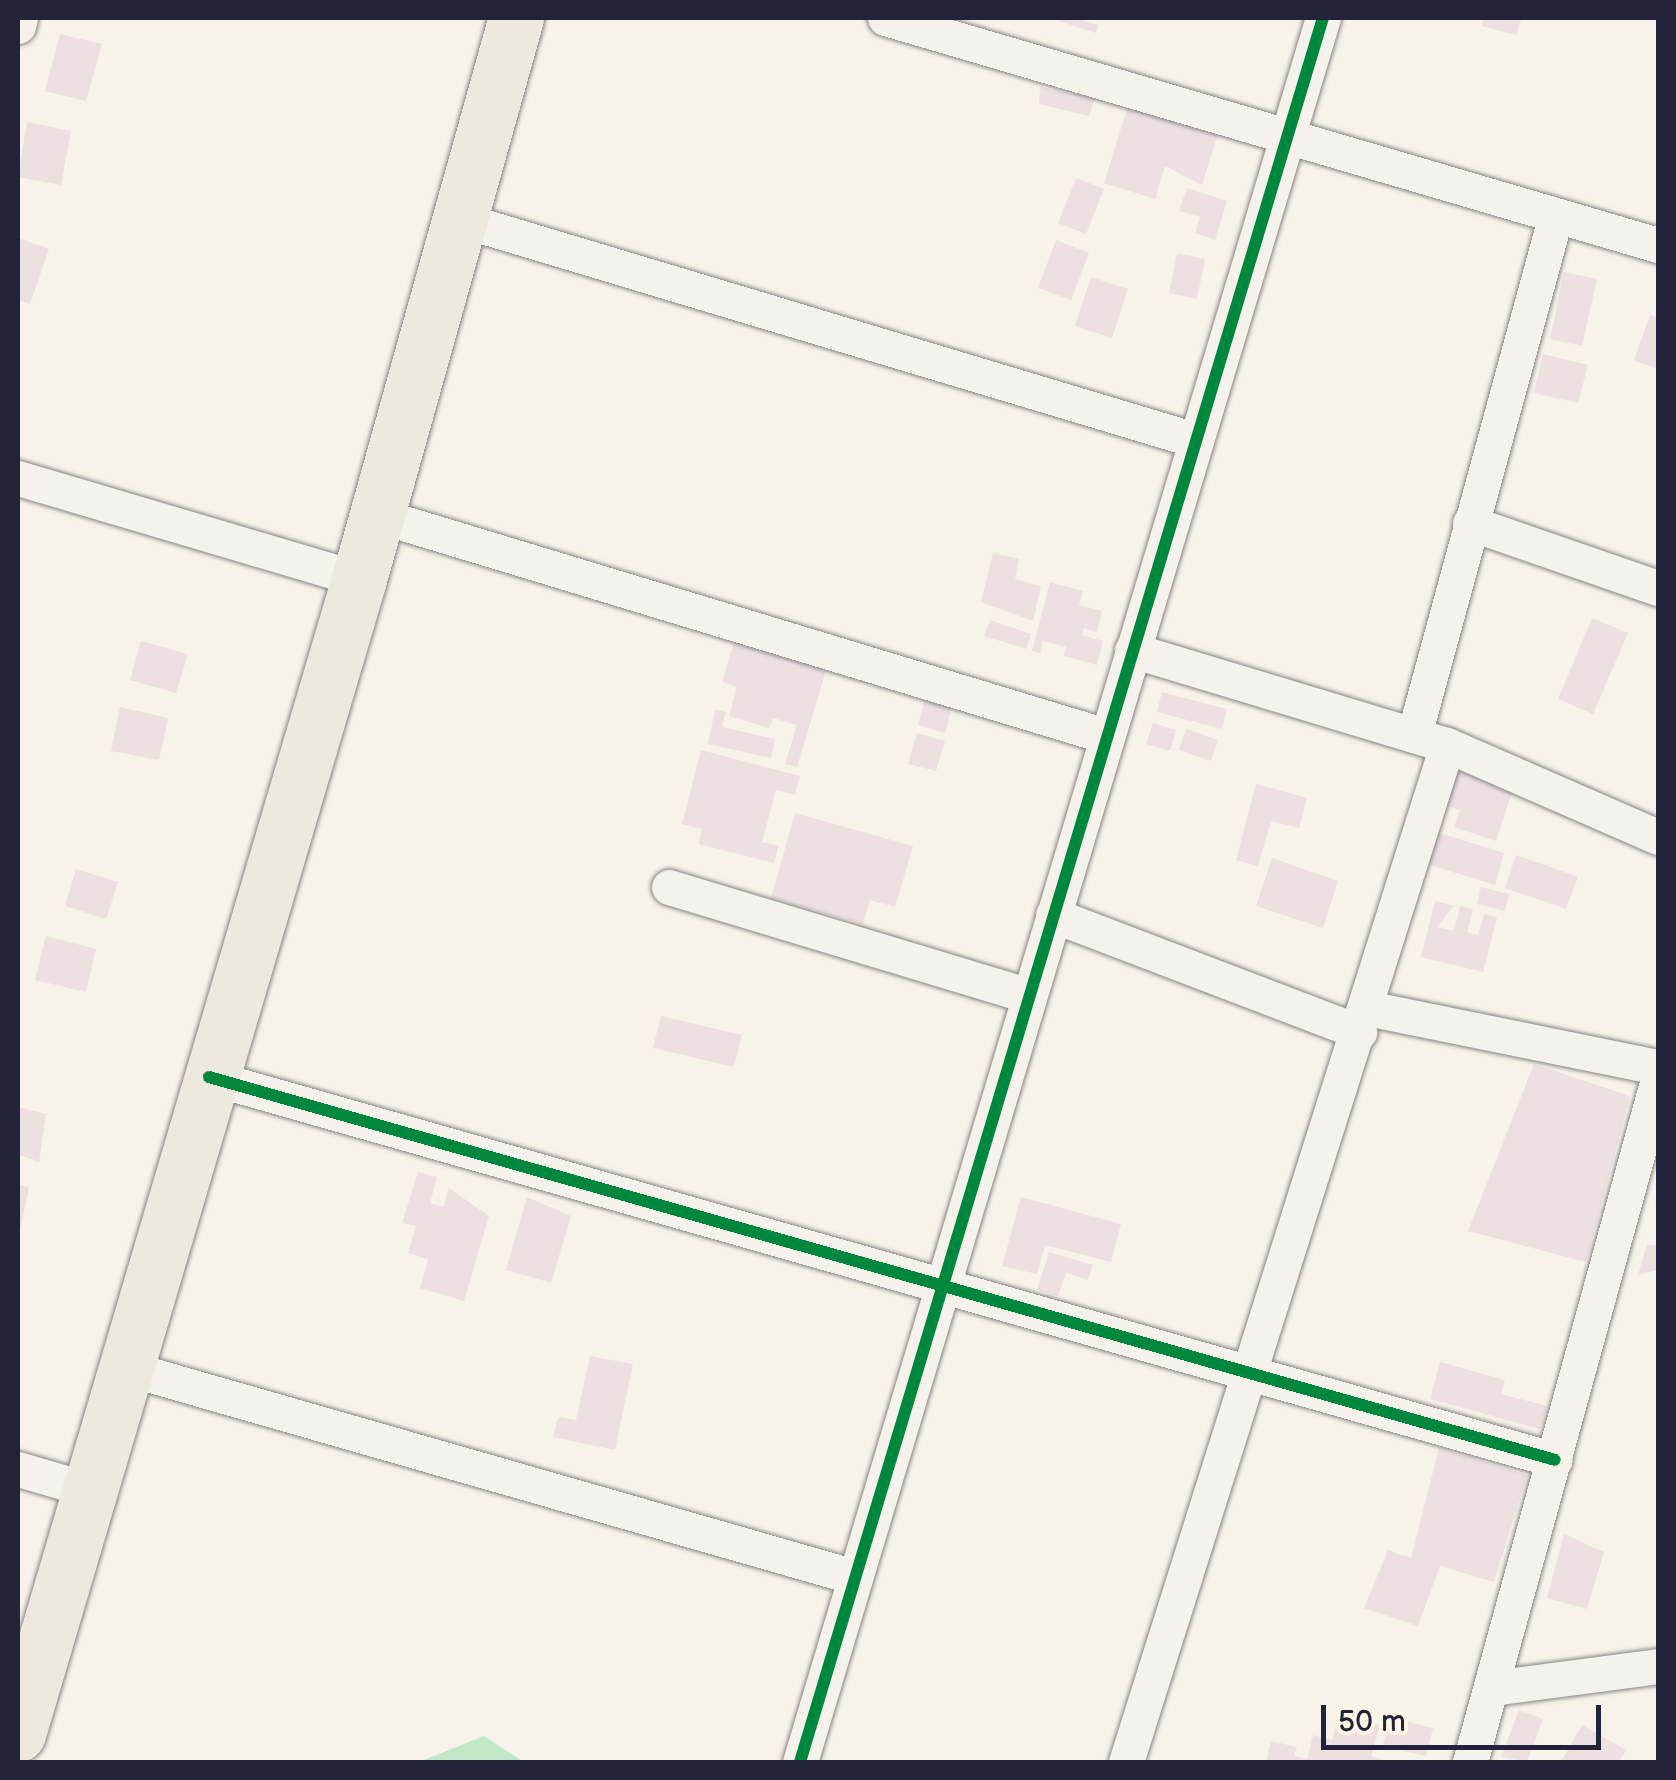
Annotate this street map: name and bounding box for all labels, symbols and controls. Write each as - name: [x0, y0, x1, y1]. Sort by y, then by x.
- scale bar: [1326, 1685, 1606, 1747]
- text: 50 m: [1338, 1704, 1406, 1740]

